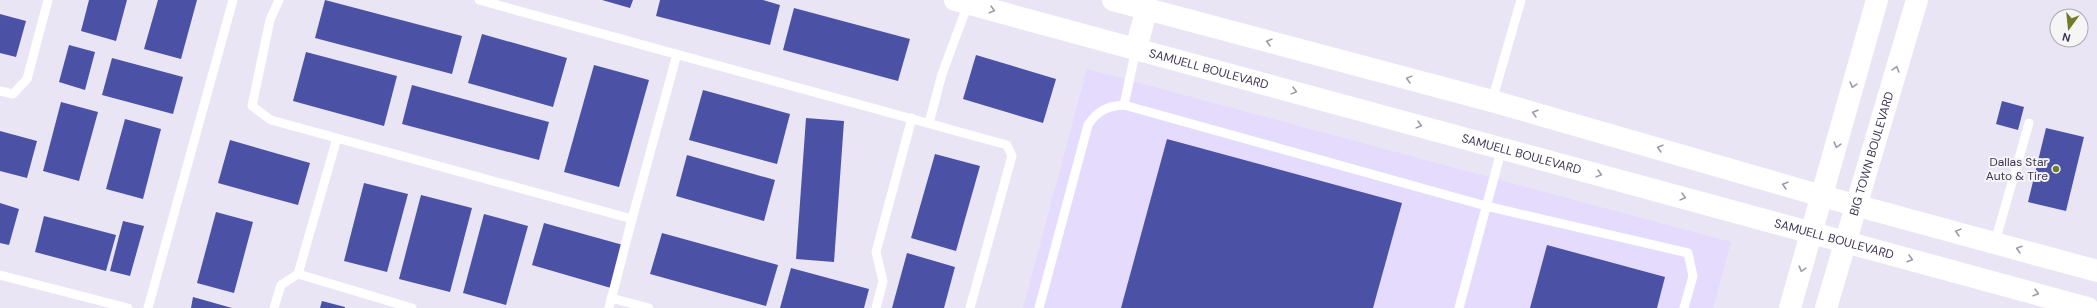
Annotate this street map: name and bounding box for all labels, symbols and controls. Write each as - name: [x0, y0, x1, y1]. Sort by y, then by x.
- one-way arrow: [989, 5, 996, 14]
- north arrow: [2049, 8, 2089, 48]
- text: N: [2061, 30, 2072, 45]
- one-way arrow: [1265, 38, 1272, 46]
- street label: SAMUELL BOULEVARD: [1147, 45, 1270, 93]
- one-way arrow: [1891, 66, 1900, 73]
- one-way arrow: [1406, 75, 1413, 84]
- one-way arrow: [1850, 81, 1858, 88]
- one-way arrow: [1290, 86, 1297, 95]
- street label: BIG TOWN BOULEVARD: [1846, 90, 1898, 218]
- one-way arrow: [1532, 109, 1539, 118]
- one-way arrow: [1415, 120, 1422, 129]
- street label: SAMUELL BOULEVARD: [1460, 130, 1583, 178]
- one-way arrow: [1833, 141, 1841, 148]
- one-way arrow: [1657, 145, 1663, 153]
- place label: Dallas Star Auto & Tire: [1986, 154, 2049, 184]
- marker: Dallas Star Auto & Tire: [2051, 164, 2061, 174]
- one-way arrow: [1595, 169, 1602, 178]
- one-way arrow: [1781, 181, 1788, 190]
- one-way arrow: [1679, 192, 1686, 201]
- street label: SAMUELL BOULEVARD: [1772, 215, 1896, 263]
- one-way arrow: [1954, 228, 1961, 237]
- one-way arrow: [2016, 245, 2023, 254]
- one-way arrow: [1907, 254, 1914, 262]
- one-way arrow: [1798, 265, 1807, 272]
- one-way arrow: [2032, 288, 2039, 297]

